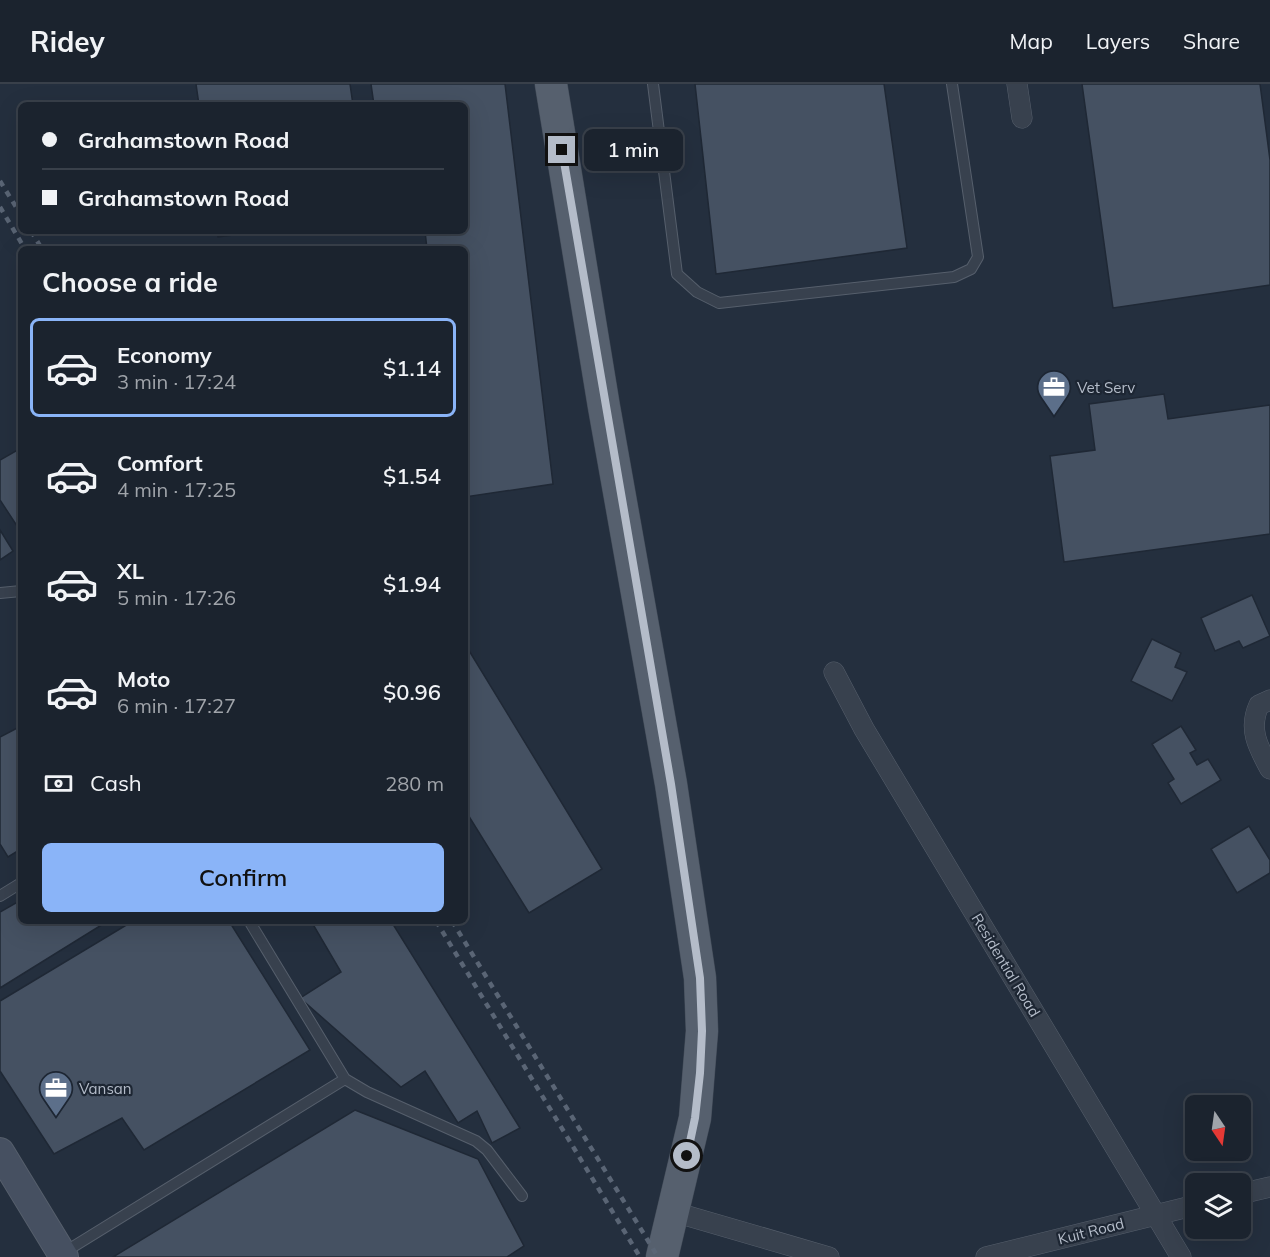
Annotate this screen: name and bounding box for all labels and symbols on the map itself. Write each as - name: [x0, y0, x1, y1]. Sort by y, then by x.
- callout: 1 min: [583, 129, 682, 171]
- route end: [548, 136, 575, 163]
- office icon: Vet Serv: [1036, 369, 1072, 416]
- place label: Vet Serv: [1077, 378, 1135, 397]
- street label: Residential Road: [968, 910, 1044, 1020]
- office icon: Vansan: [38, 1070, 74, 1117]
- place label: Vansan: [79, 1079, 132, 1098]
- north arrow: [1185, 1095, 1251, 1161]
- route start: [673, 1142, 700, 1169]
- street label: Kuit Road: [1056, 1214, 1126, 1248]

